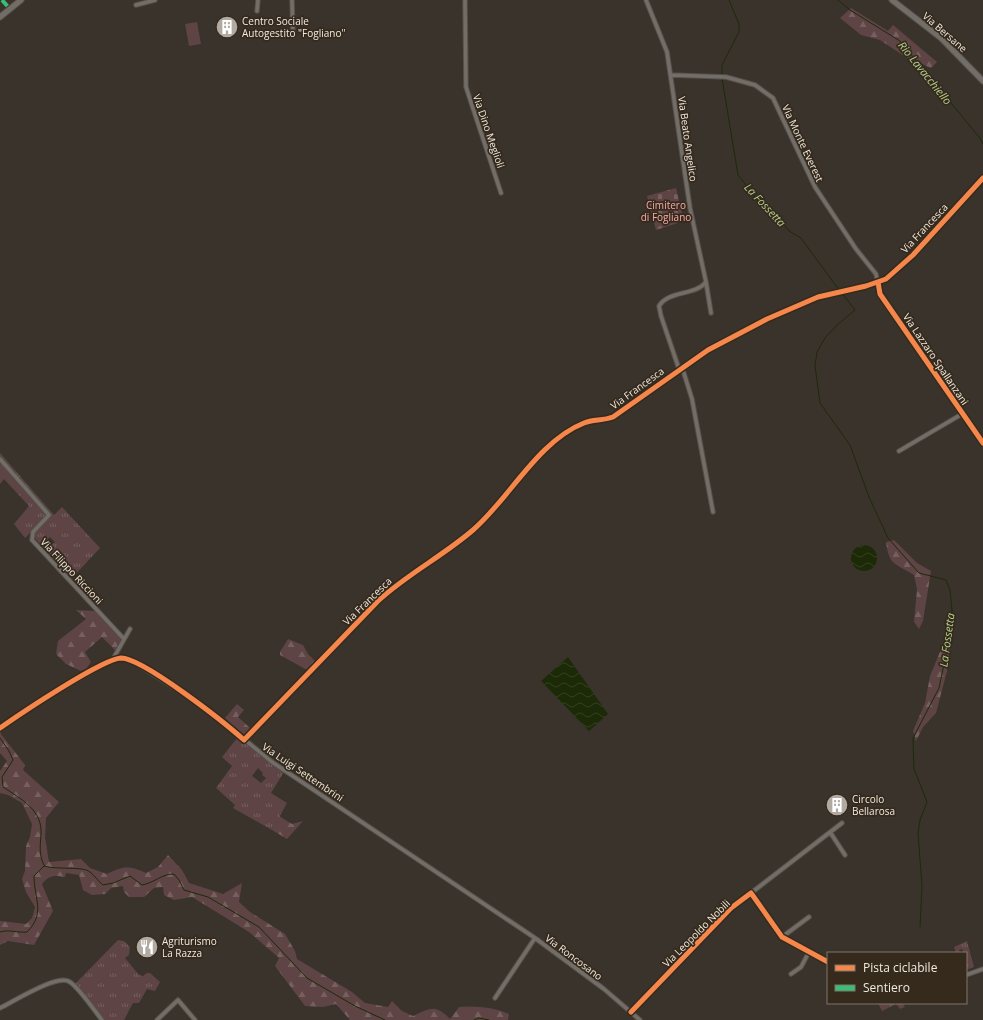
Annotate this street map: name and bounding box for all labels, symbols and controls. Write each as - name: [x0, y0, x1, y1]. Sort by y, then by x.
- street label: Via Bersane: [920, 9, 971, 56]
- building icon: Centro Sociale Autogestito "Fogliano": [214, 14, 240, 40]
- place label: Centro Sociale Autogestito "Fogliano": [242, 14, 345, 40]
- water label: Rio Lavacchiello: [895, 38, 956, 107]
- street label: Via Dino Meglioli: [470, 92, 508, 170]
- street label: Via Beato Angelico: [675, 96, 701, 182]
- street label: Via Monte Everest: [779, 102, 827, 184]
- water label: La Fossetta: [741, 180, 789, 230]
- park label: Cimitero di Fogliano: [641, 198, 691, 224]
- street label: Via Francesca: [897, 200, 951, 256]
- street label: Via Lazzaro Spallanzani: [900, 310, 972, 408]
- street label: Via Francesca: [607, 364, 667, 412]
- street label: Via Filippo Riccioni: [38, 535, 106, 607]
- street label: Via Francesca: [339, 574, 395, 628]
- water label: La Fossetta: [935, 612, 958, 668]
- street label: Via Luigi Settembrini: [259, 739, 347, 805]
- building icon: Circolo Bellarosa: [824, 792, 850, 818]
- place label: Circolo Bellarosa: [852, 792, 895, 818]
- street label: Via Leopoldo Nobili: [659, 896, 733, 970]
- street label: Via Roncosano: [543, 931, 605, 983]
- restaurant icon: Agriturismo La Razza: [134, 934, 160, 960]
- place label: Agriturismo La Razza: [162, 934, 217, 960]
- legend: [827, 952, 967, 1004]
- text: Pista ciclabile: [863, 959, 938, 976]
- text: Sentiero: [863, 979, 910, 996]

